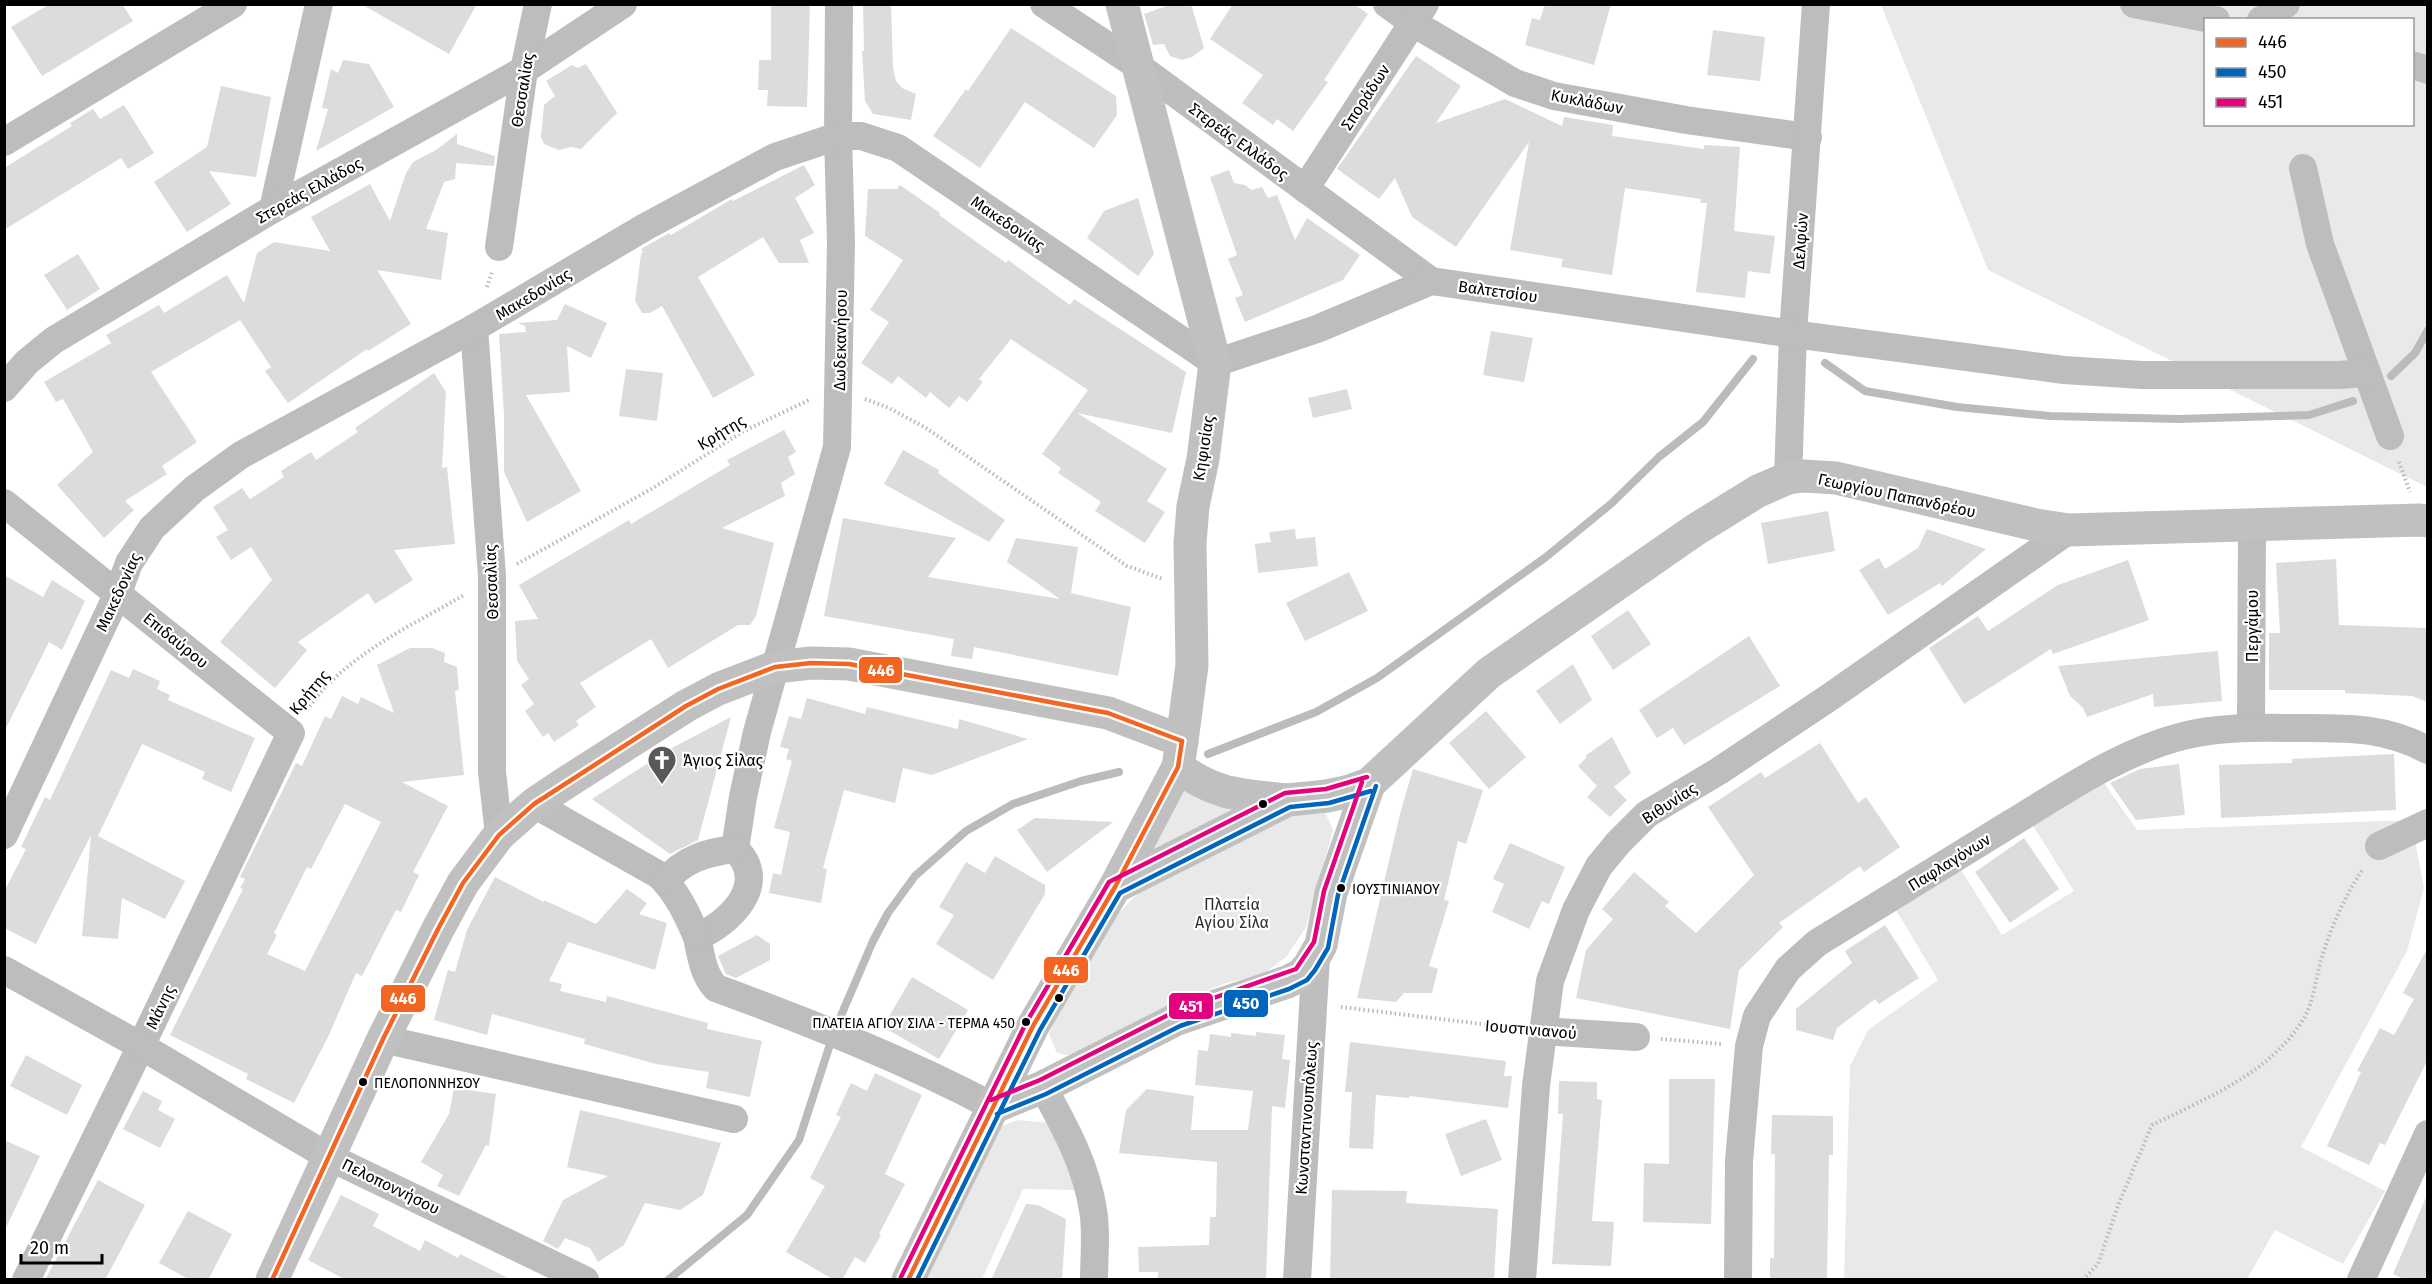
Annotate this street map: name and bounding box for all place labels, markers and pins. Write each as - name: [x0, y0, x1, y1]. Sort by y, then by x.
- church icon: Άγιος Σίλας: [646, 744, 678, 786]
- place label: Άγιος Σίλας: [683, 751, 763, 770]
- unlabelled marker: [1257, 798, 1269, 810]
- place label: ΙΟΥΣΤΙΝΙΑΝΟΥ: [1352, 881, 1440, 898]
- marker: ΙΟΥΣΤΙΝΙΑΝΟΥ: [1335, 882, 1347, 894]
- unlabelled marker: [1053, 992, 1065, 1004]
- place label: ΠΛΑΤΕΙΑ ΑΓΙΟΥ ΣΙΛΑ - ΤΕΡΜΑ 450: [812, 1015, 1015, 1032]
- marker: ΠΛΑΤΕΙΑ ΑΓΙΟΥ ΣΙΛΑ - ΤΕΡΜΑ 450: [1020, 1016, 1032, 1028]
- place label: ΠΕΛΟΠΟΝΝΗΣΟΥ: [374, 1075, 480, 1092]
- marker: ΠΕΛΟΠΟΝΝΗΣΟΥ: [357, 1076, 369, 1088]

